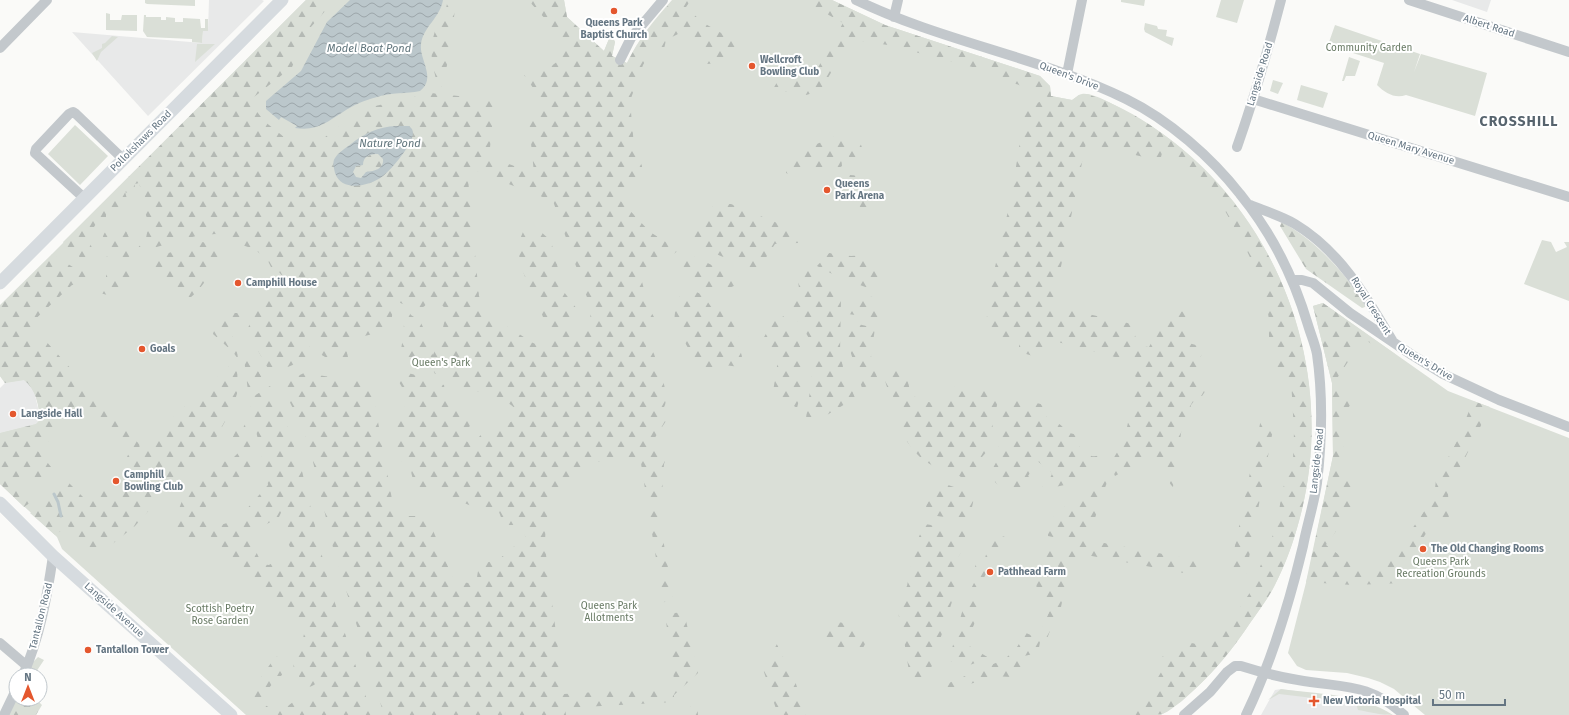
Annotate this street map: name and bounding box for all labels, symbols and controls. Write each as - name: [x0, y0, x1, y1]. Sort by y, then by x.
- marker: Queens Park Baptist Church: [609, 6, 619, 16]
- street label: Albert Road: [1462, 12, 1516, 40]
- place label: Queens Park Baptist Church: [581, 17, 648, 41]
- street label: Langside Road: [1245, 41, 1275, 107]
- water label: Model Boat Pond: [327, 42, 412, 55]
- park label: Community Garden: [1326, 42, 1412, 54]
- place label: Wellcroft Bowling Club: [760, 54, 819, 78]
- street label: Queen's Drive: [1038, 59, 1100, 93]
- marker: Wellcroft Bowling Club: [747, 61, 757, 71]
- street label: Pollokshaws Road: [108, 108, 174, 174]
- district label: CROSSHILL: [1480, 113, 1558, 130]
- street label: Queen Mary Avenue: [1366, 129, 1456, 167]
- water label: Nature Pond: [359, 137, 421, 150]
- place label: Queens Park Arena: [835, 178, 885, 202]
- marker: Queens Park Arena: [822, 185, 832, 195]
- street label: Royal Crescent: [1348, 275, 1394, 337]
- place label: Camphill House: [246, 277, 317, 289]
- marker: Camphill House: [233, 278, 243, 288]
- street label: Queen's Drive: [1395, 341, 1455, 383]
- place label: Goals: [150, 343, 176, 355]
- marker: Goals: [137, 344, 147, 354]
- park label: Queen's Park: [412, 357, 471, 369]
- place label: Langside Hall: [21, 408, 82, 420]
- marker: Langside Hall: [8, 409, 18, 419]
- street label: Langside Road: [1308, 428, 1326, 494]
- place label: Camphill Bowling Club: [124, 469, 183, 493]
- marker: Camphill Bowling Club: [111, 476, 121, 486]
- place label: The Old Changing Rooms: [1431, 543, 1544, 555]
- marker: The Old Changing Rooms: [1418, 544, 1428, 554]
- park label: Queens Park Recreation Grounds: [1396, 556, 1486, 580]
- place label: Pathhead Farm: [998, 566, 1066, 578]
- marker: Pathhead Farm: [985, 567, 995, 577]
- street label: Langside Avenue: [82, 580, 146, 640]
- street label: Tantallon Road: [27, 582, 55, 650]
- park label: Queens Park Allotments: [581, 600, 638, 624]
- park label: Scottish Poetry Rose Garden: [186, 603, 254, 627]
- place label: Tantallon Tower: [96, 644, 170, 656]
- marker: Tantallon Tower: [83, 645, 93, 655]
- north arrow: [8, 667, 48, 707]
- text: N: [24, 671, 32, 684]
- scale bar: [1433, 681, 1505, 707]
- text: 50 m: [1439, 688, 1465, 702]
- marker: New Victoria Hospital: [1308, 695, 1320, 707]
- place label: New Victoria Hospital: [1323, 695, 1421, 707]

